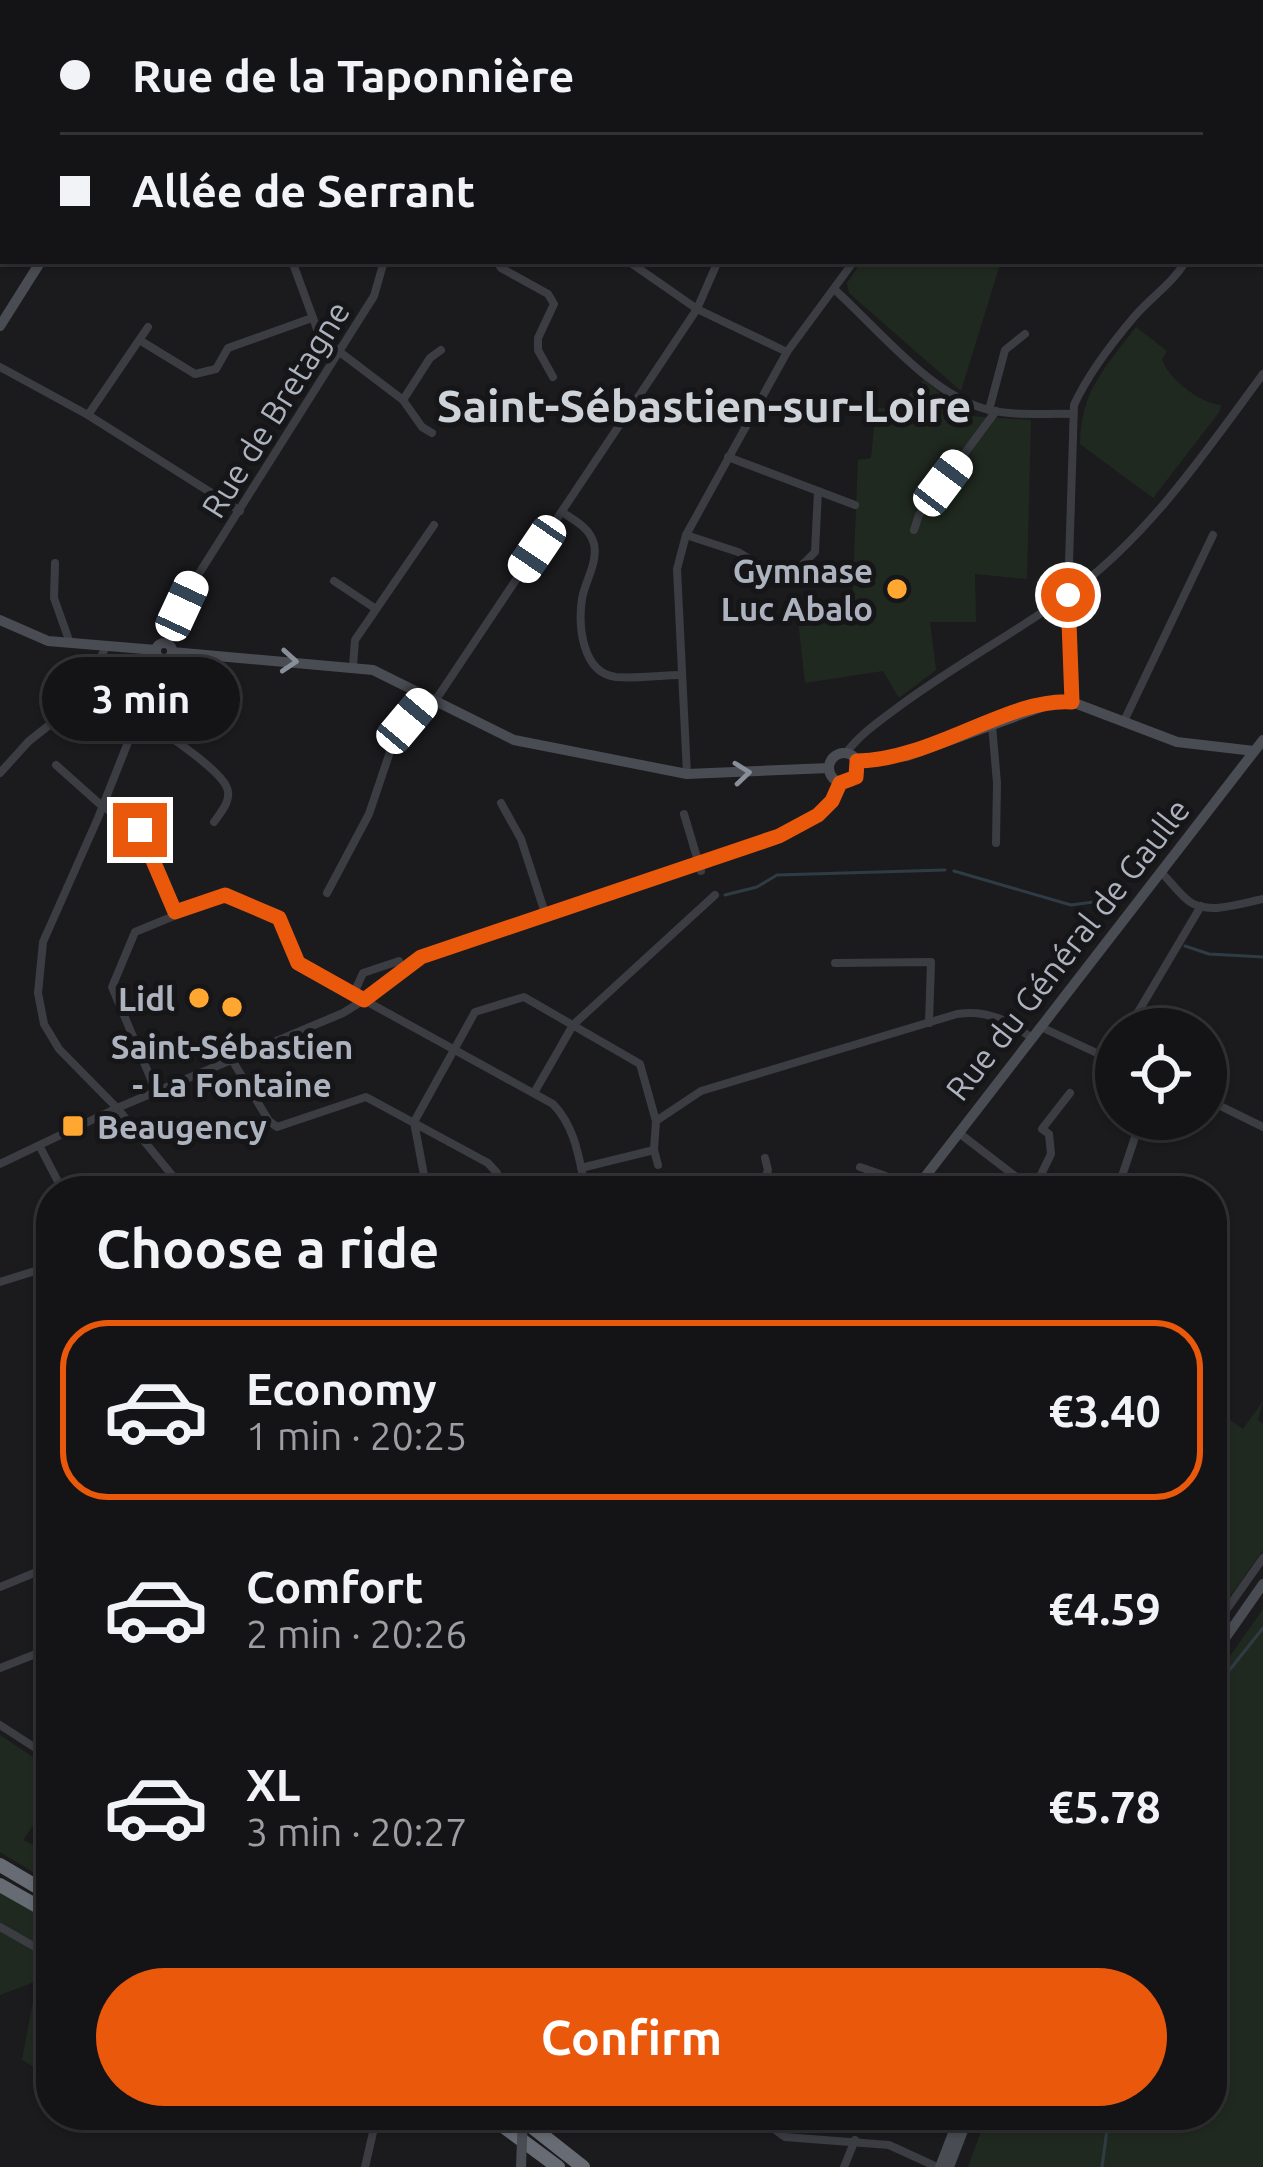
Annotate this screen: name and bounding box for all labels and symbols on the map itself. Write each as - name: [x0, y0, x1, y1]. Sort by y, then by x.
- street label: Rue de Bretagne: [194, 294, 356, 524]
- district label: Saint-Sébastien-sur-Loire: [437, 380, 971, 431]
- car: [907, 443, 979, 523]
- car: [502, 509, 572, 589]
- place label: Gymnase Luc Abalo: [721, 552, 873, 627]
- car: [150, 566, 214, 646]
- route start: [1041, 568, 1095, 622]
- marker: Gymnase Luc Abalo: [884, 576, 910, 602]
- one-way arrow: [280, 647, 299, 673]
- callout: 3 min: [41, 656, 239, 740]
- car: [370, 682, 444, 760]
- one-way arrow: [732, 760, 752, 786]
- street label: Rue du Général de Gaulle: [938, 791, 1196, 1107]
- route end: [113, 803, 167, 857]
- place label: Lidl: [118, 980, 175, 1017]
- marker: Lidl: [186, 985, 212, 1011]
- marker: Saint-Sébastien - La Fontaine: [219, 994, 245, 1020]
- place label: Saint-Sébastien - La Fontaine: [111, 1028, 353, 1103]
- place label: Beaugency: [97, 1108, 267, 1145]
- marker: Beaugency: [60, 1113, 86, 1139]

